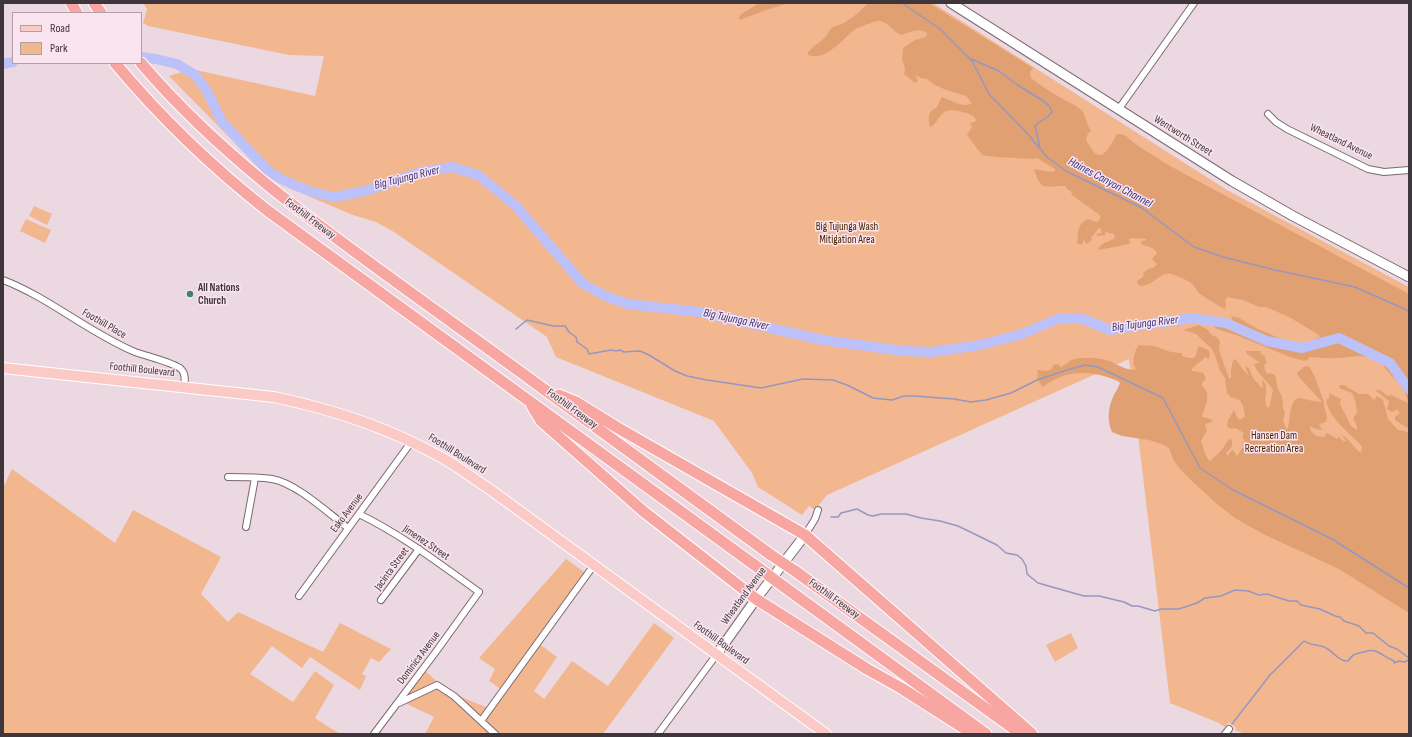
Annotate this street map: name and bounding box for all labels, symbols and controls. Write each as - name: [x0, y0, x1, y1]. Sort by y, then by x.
- legend: [12, 12, 142, 64]
- text: Road: [50, 21, 70, 36]
- text: Park: [50, 41, 68, 56]
- street label: Wentworth Street: [1151, 113, 1215, 159]
- street label: Wheatland Avenue: [1308, 121, 1374, 163]
- water label: Haines Canyon Channel: [1066, 155, 1154, 211]
- water label: Big Tujunga River: [373, 163, 441, 193]
- street label: Foothill Freeway: [282, 196, 338, 242]
- park label: Big Tujunga Wash Mitigation Area: [816, 220, 878, 246]
- place label: All Nations Church: [198, 281, 240, 307]
- marker: All Nations Church: [185, 289, 195, 299]
- street label: Foothill Place: [80, 306, 128, 342]
- water label: Big Tujunga River: [702, 306, 770, 334]
- water label: Big Tujunga River: [1111, 313, 1179, 335]
- street label: Foothill Boulevard: [109, 360, 175, 380]
- street label: Foothill Freeway: [544, 386, 600, 432]
- park label: Hansen Dam Recreation Area: [1245, 429, 1303, 455]
- street label: Foothill Boulevard: [426, 431, 488, 477]
- street label: Esko Avenue: [328, 491, 366, 535]
- street label: Jimenez Street: [400, 522, 452, 564]
- street label: Jacinta Street: [372, 545, 412, 593]
- street label: Wheatland Avenue: [719, 565, 769, 627]
- street label: Foothill Freeway: [806, 576, 862, 622]
- street label: Foothill Boulevard: [691, 618, 751, 668]
- street label: Dominica Avenue: [395, 629, 443, 687]

